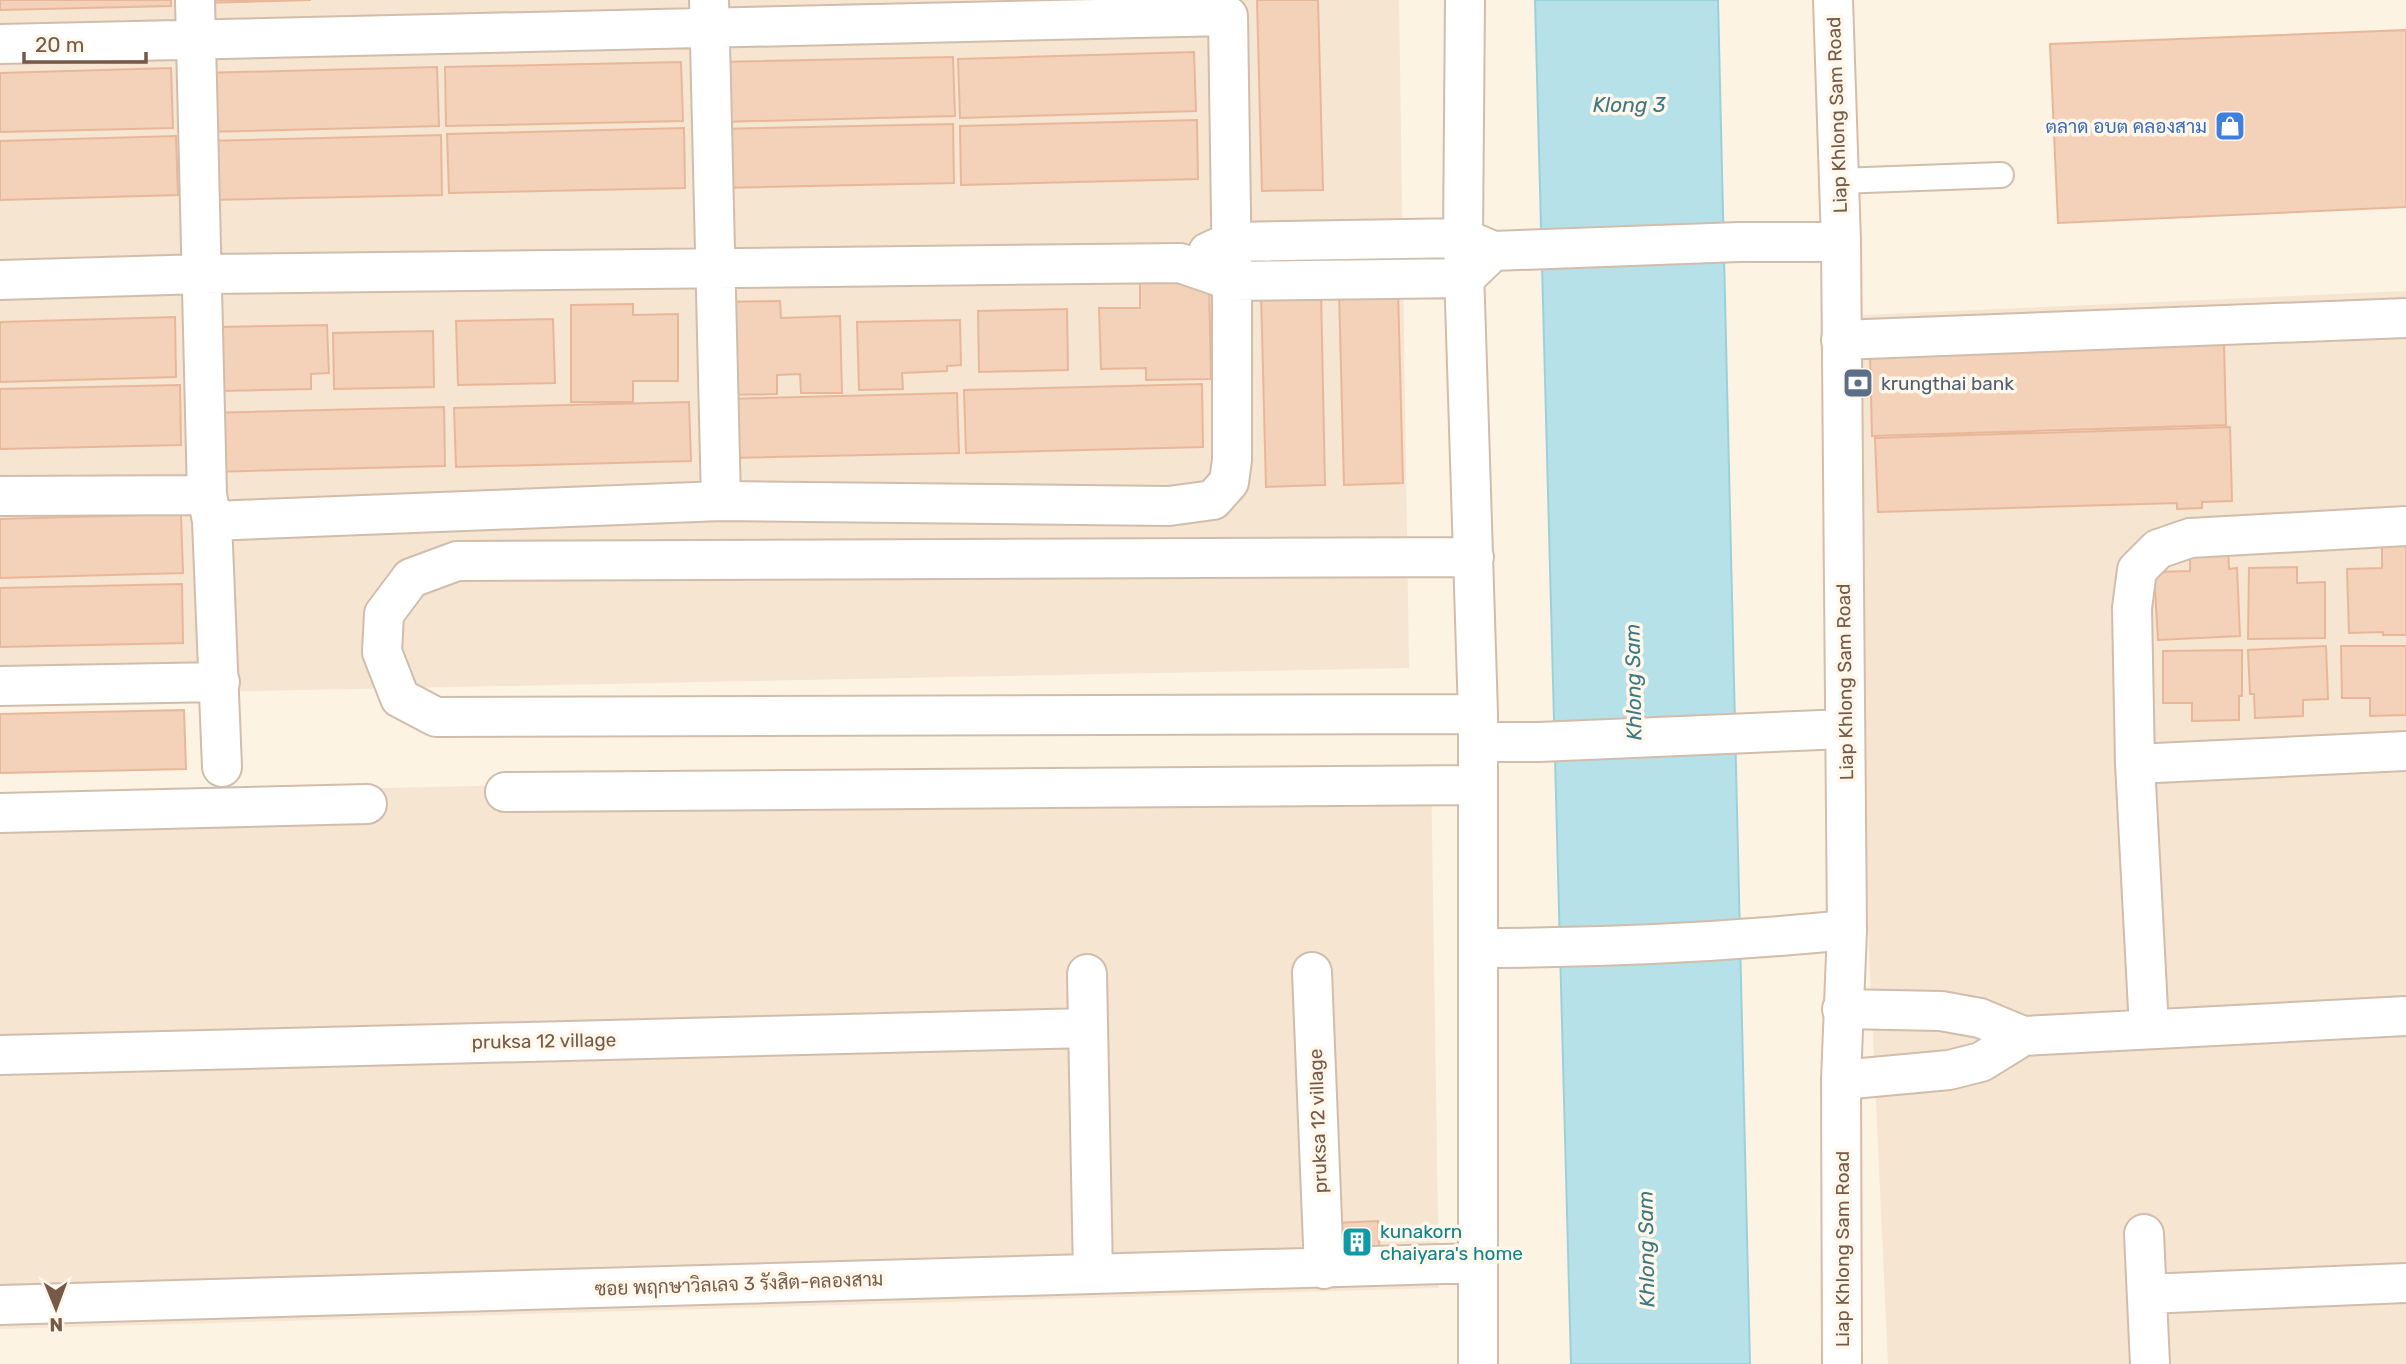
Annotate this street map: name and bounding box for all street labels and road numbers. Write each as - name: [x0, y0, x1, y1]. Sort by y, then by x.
- street label: Liap Khlong Sam Road: [1822, 16, 1852, 214]
- street label: Liap Khlong Sam Road: [1832, 583, 1858, 781]
- street label: pruksa 12 village: [471, 1028, 617, 1054]
- street label: pruksa 12 village: [1304, 1048, 1332, 1194]
- street label: Liap Khlong Sam Road: [1831, 1151, 1854, 1347]
- street label: ซอย พฤกษาวิลเลจ 3 รังสิต-คลองสาม: [594, 1267, 884, 1301]

